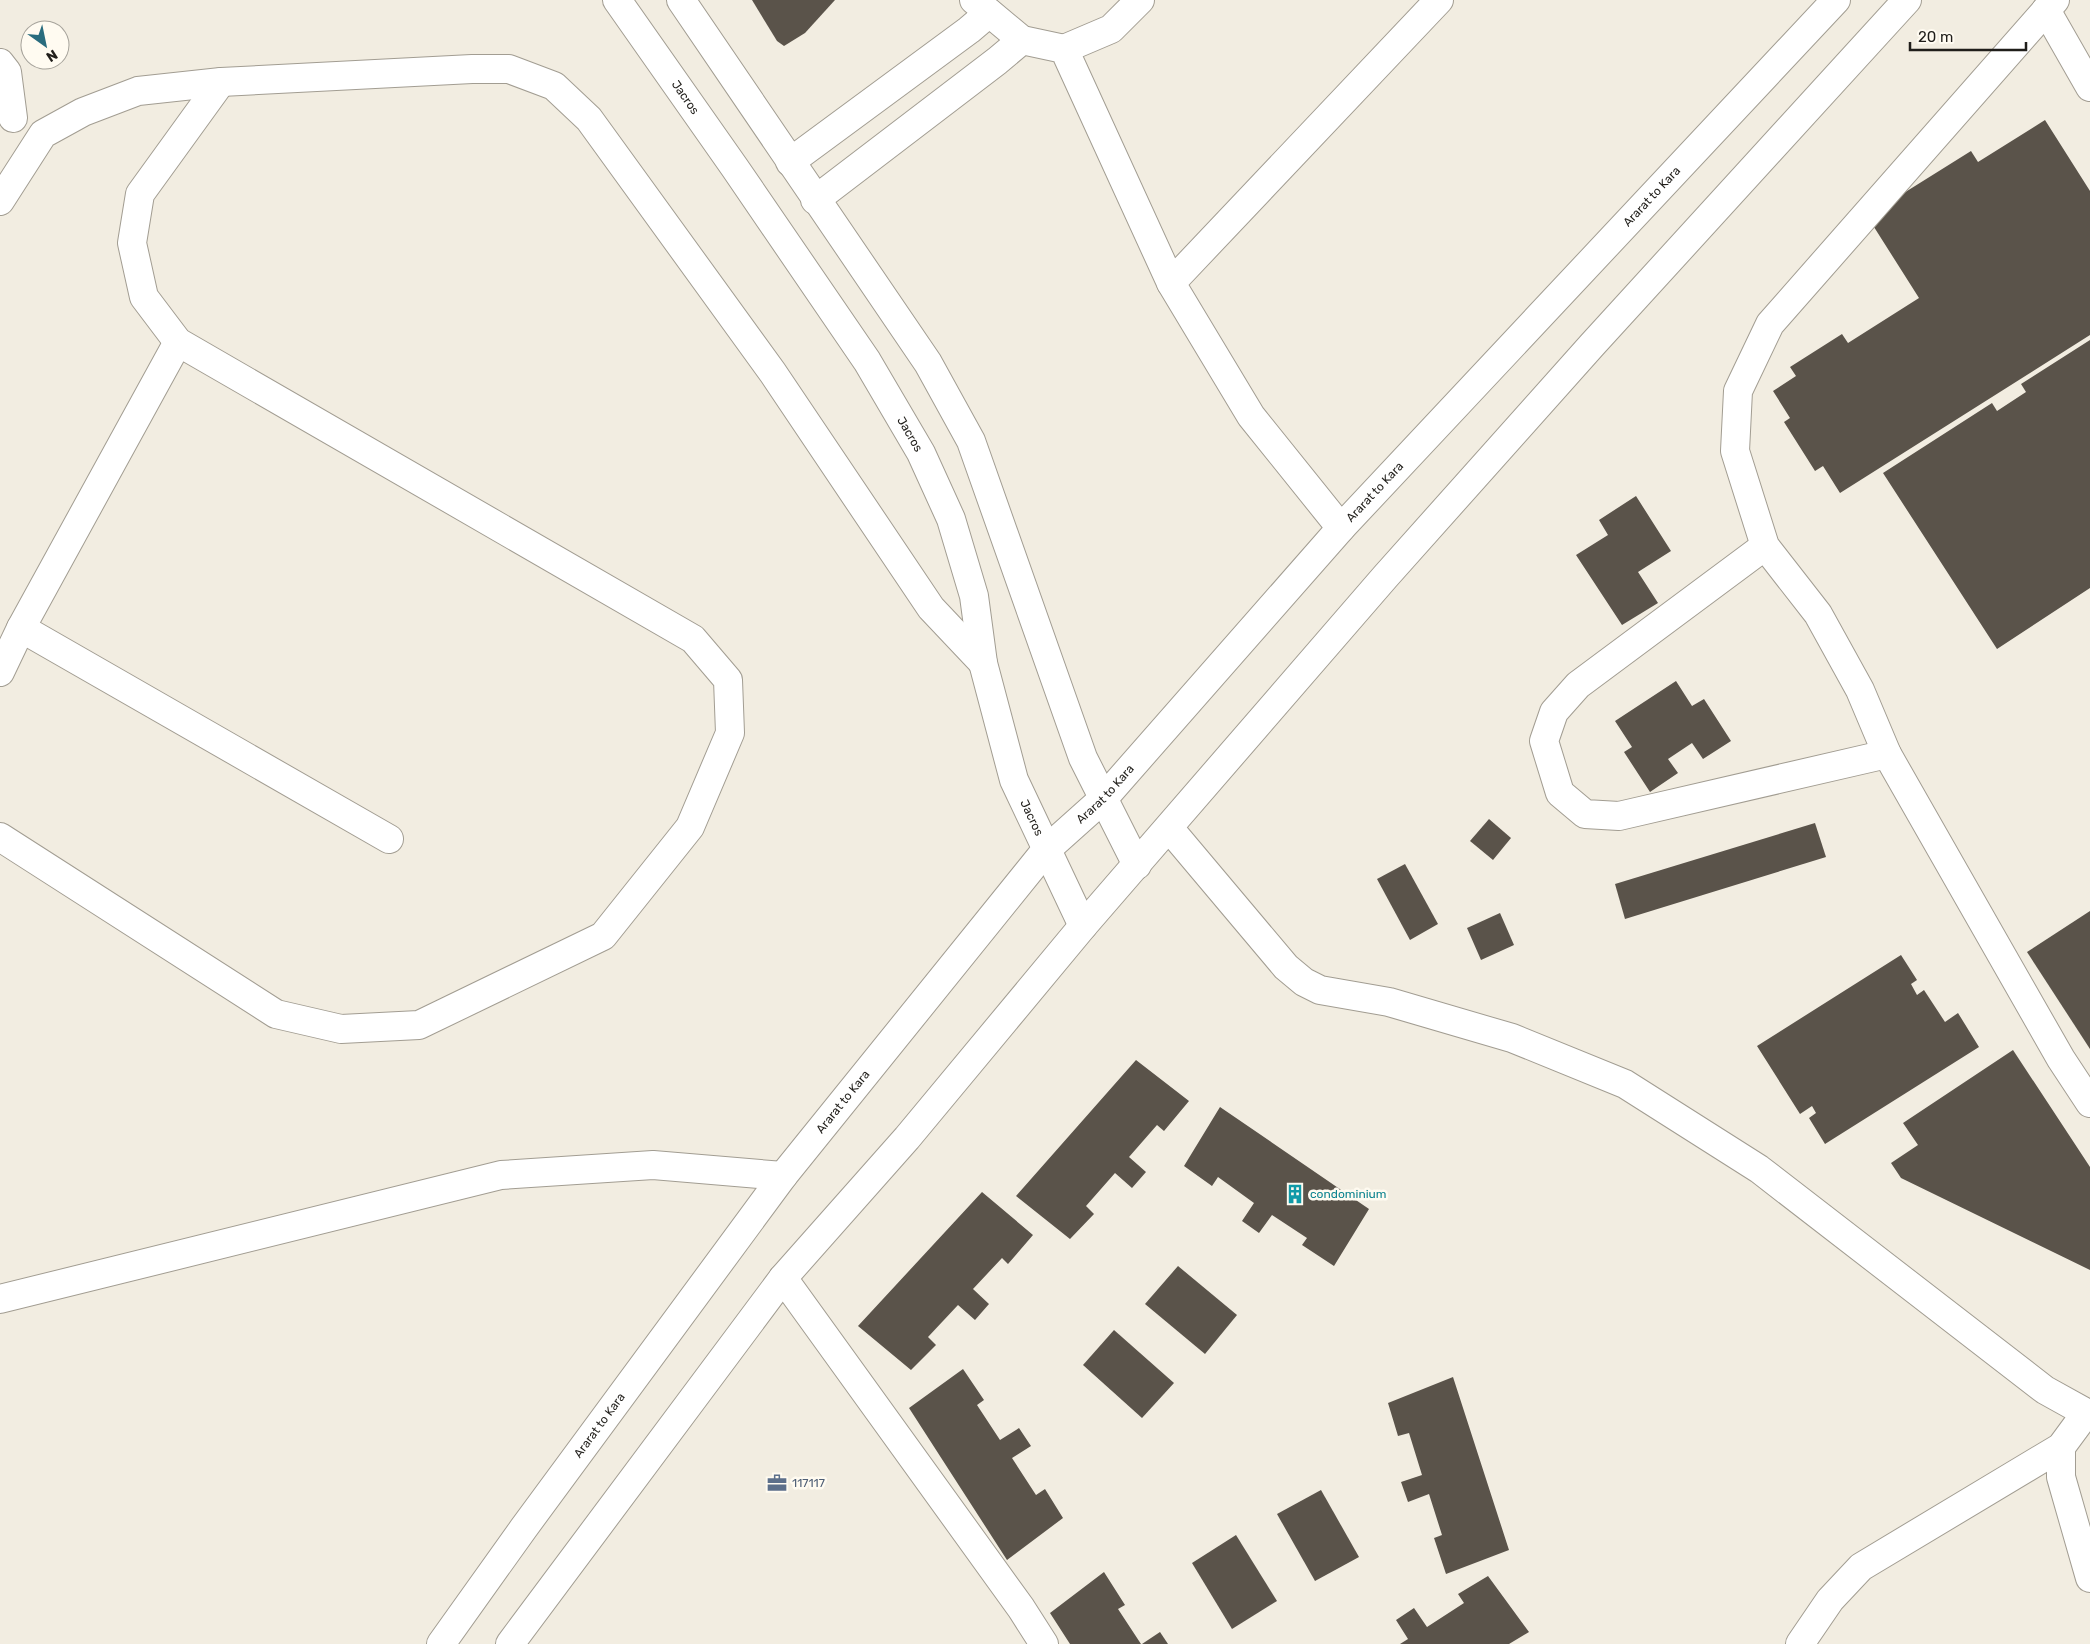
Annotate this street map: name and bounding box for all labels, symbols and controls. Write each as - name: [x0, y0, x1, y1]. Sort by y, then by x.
- north arrow: [20, 20, 70, 70]
- scale bar: [1910, 20, 2026, 52]
- text: 20 m: [1918, 28, 1953, 46]
- text: N: [43, 46, 61, 65]
- street label: Jacros: [669, 78, 702, 117]
- street label: Ararat to Kara: [1620, 164, 1683, 229]
- street label: Jacros: [894, 414, 926, 454]
- street label: Ararat to Kara: [1343, 459, 1406, 525]
- street label: Ararat to Kara: [1073, 762, 1137, 827]
- street label: Jacros: [1017, 797, 1046, 838]
- street label: Ararat to Kara: [813, 1067, 872, 1136]
- building icon: condominium: [1284, 1183, 1306, 1205]
- place label: condominium: [1310, 1187, 1386, 1201]
- street label: Ararat to Kara: [571, 1390, 628, 1460]
- office icon: 117117: [766, 1472, 788, 1494]
- place label: 117117: [792, 1476, 825, 1490]

